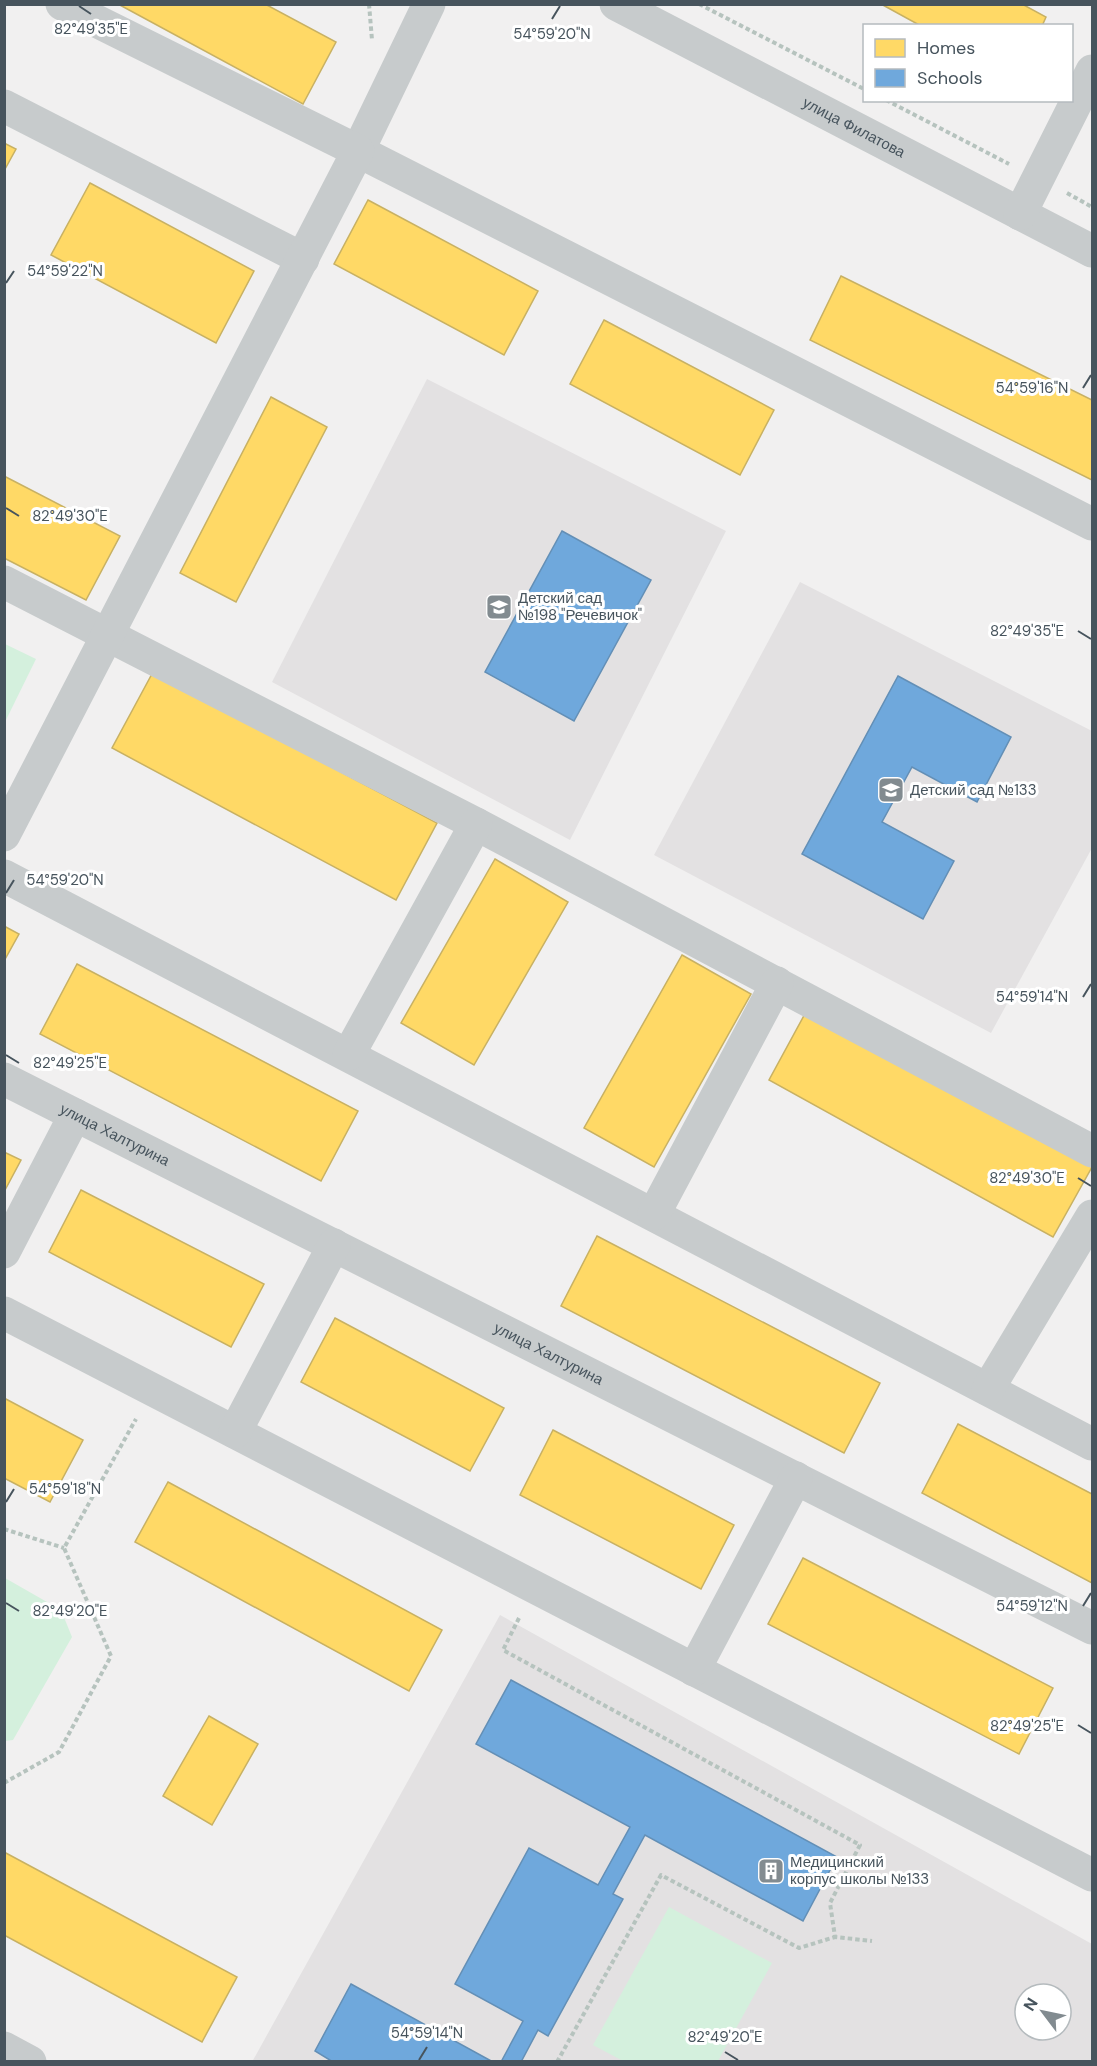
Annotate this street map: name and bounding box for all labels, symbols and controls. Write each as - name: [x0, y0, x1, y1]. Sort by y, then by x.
- text: 82°49'35"E: [54, 19, 128, 39]
- text: 54°59'20"N: [513, 24, 591, 44]
- legend: [863, 24, 1073, 102]
- text: Homes: [917, 36, 975, 60]
- text: Schools: [917, 66, 982, 90]
- street label: улица Филатова: [799, 93, 909, 163]
- text: 54°59'22"N: [27, 261, 103, 281]
- text: 54°59'16"N: [996, 378, 1068, 398]
- text: 82°49'30"E: [32, 506, 108, 526]
- place label: Детский сад №198 "Речевичок": [518, 588, 642, 625]
- school or university icon: Детский сад №198 "Речевичок": [484, 592, 514, 622]
- text: 82°49'35"E: [990, 621, 1064, 641]
- school or university icon: Детский сад №133: [876, 775, 906, 805]
- place label: Детский сад №133: [910, 780, 1037, 800]
- text: 54°59'20"N: [26, 870, 104, 890]
- text: 54°59'14"N: [996, 987, 1068, 1007]
- text: 82°49'25"E: [33, 1053, 107, 1073]
- street label: улица Халтурина: [57, 1099, 173, 1171]
- text: 82°49'30"E: [989, 1168, 1065, 1188]
- street label: улица Халтурина: [490, 1318, 607, 1390]
- text: 54°59'18"N: [29, 1479, 101, 1499]
- text: 54°59'12"N: [996, 1596, 1068, 1616]
- text: 82°49'20"E: [32, 1601, 108, 1621]
- text: 82°49'25"E: [990, 1716, 1064, 1736]
- place label: Медицинский корпус школы №133: [790, 1852, 929, 1889]
- building icon: Медицинский корпус школы №133: [756, 1856, 786, 1886]
- north arrow: [1013, 1982, 1073, 2042]
- text: N: [1019, 1994, 1043, 2015]
- text: 54°59'14"N: [391, 2023, 463, 2043]
- text: 82°49'20"E: [687, 2027, 763, 2047]

